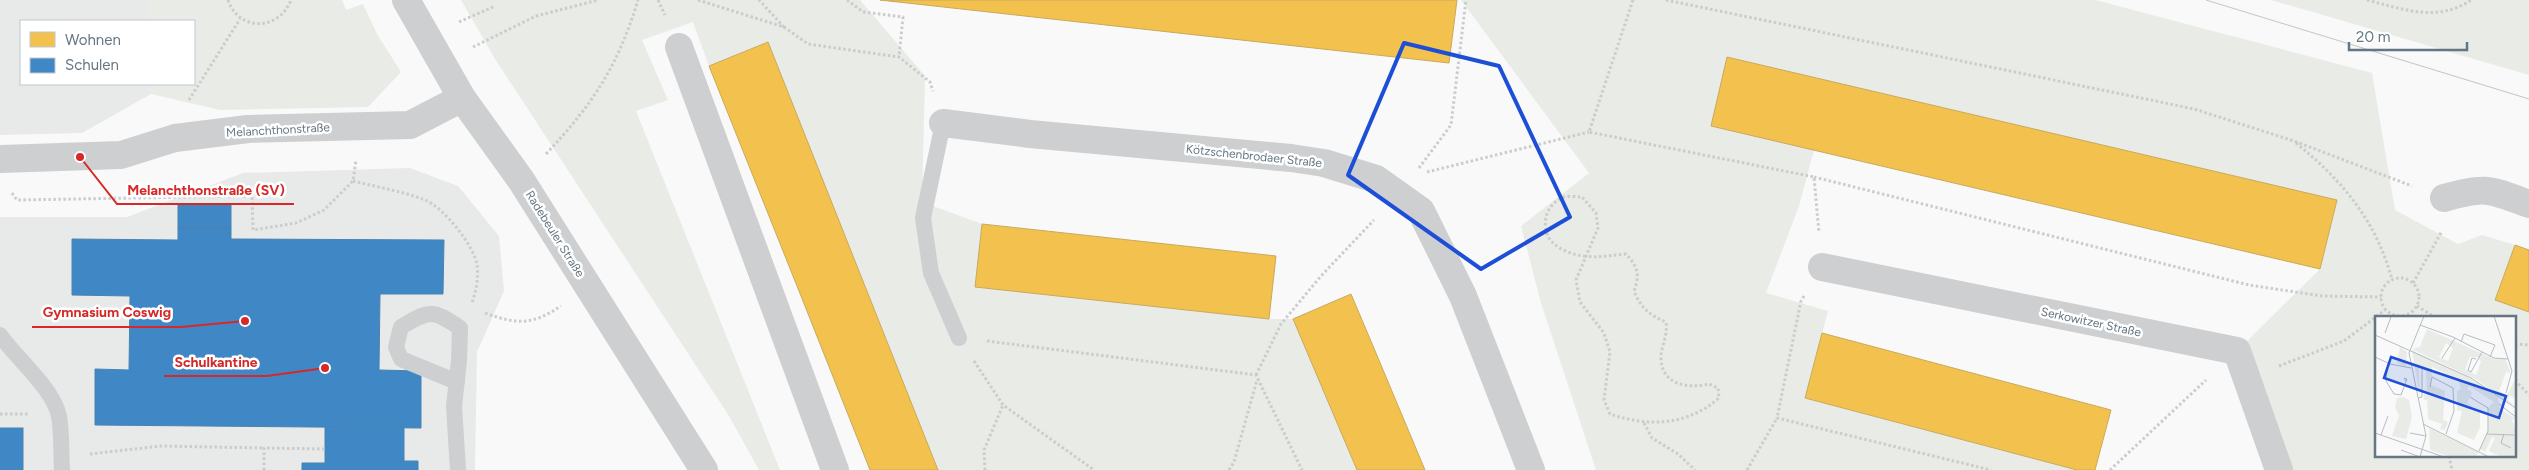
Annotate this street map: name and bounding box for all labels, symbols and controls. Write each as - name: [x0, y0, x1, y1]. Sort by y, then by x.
- legend: [20, 20, 195, 85]
- scale bar: [2349, 20, 2466, 52]
- text: 20 m: [2356, 28, 2390, 46]
- text: Wohnen: [65, 31, 121, 49]
- text: Schulen: [65, 56, 119, 74]
- street label: Melanchthonstraße: [226, 120, 331, 140]
- street label: Kötzschenbrodaer Straße: [1185, 142, 1323, 170]
- callout: Melanchthonstraße (SV): [117, 175, 294, 204]
- text: Melanchthonstraße (SV): [127, 182, 285, 199]
- street label: Radebeuler Straße: [523, 188, 587, 280]
- callout: Gymnasium Coswig: [32, 298, 181, 327]
- text: Gymnasium Coswig: [43, 304, 171, 321]
- street label: Serkowitzer Straße: [2040, 305, 2143, 340]
- inset map: [2375, 316, 2516, 458]
- callout: Schulkantine: [164, 347, 267, 376]
- text: Schulkantine: [174, 354, 258, 371]

